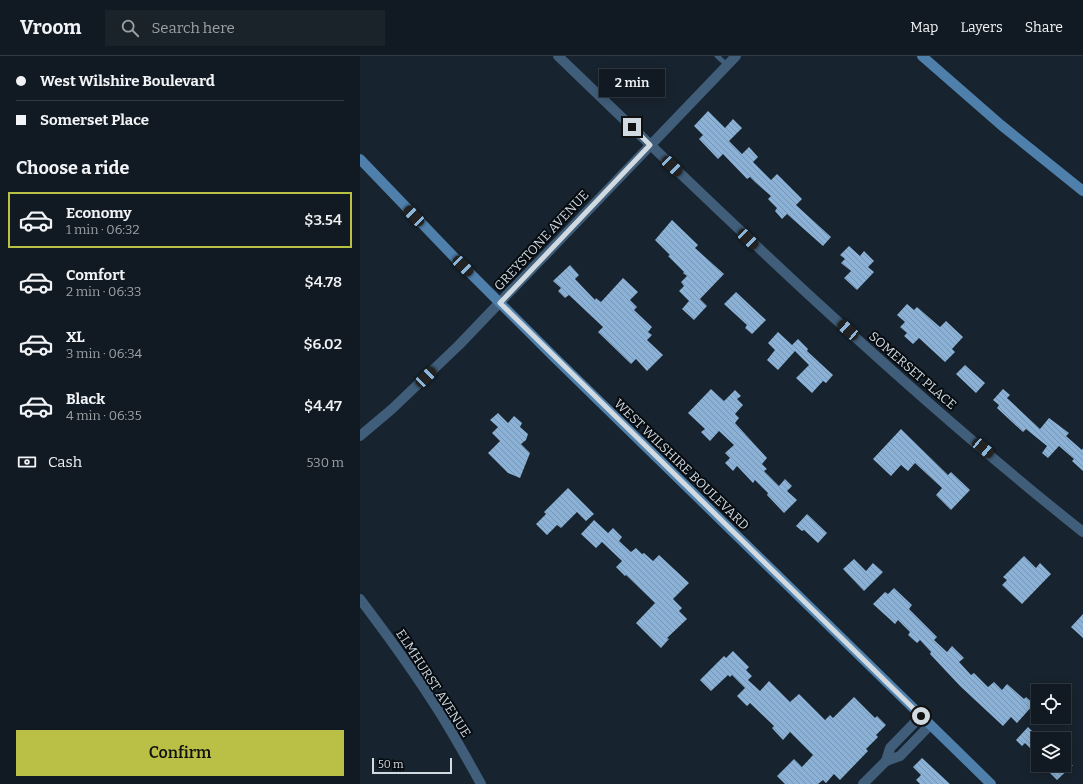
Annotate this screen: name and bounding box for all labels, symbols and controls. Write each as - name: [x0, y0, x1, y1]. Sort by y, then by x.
- search box: [105, 10, 385, 46]
- text: Vroom: [20, 16, 81, 39]
- icon: search: [119, 17, 141, 39]
- text: Search here: [151, 19, 235, 37]
- text: Map: [910, 19, 938, 36]
- text: Layers: [960, 19, 1003, 36]
- text: Share: [1025, 19, 1063, 36]
- callout: 2 min: [599, 69, 665, 97]
- text: West Wilshire Boulevard: [40, 72, 215, 90]
- text: 2 min: [615, 75, 649, 90]
- text: Somerset Place: [40, 111, 149, 129]
- route end: [623, 118, 641, 136]
- car: [659, 153, 685, 179]
- text: Choose a ride: [16, 157, 129, 179]
- street label: GREYSTONE AVENUE: [491, 187, 592, 294]
- icon: car: [18, 202, 54, 238]
- car: [401, 203, 427, 229]
- text: Economy: [66, 204, 132, 222]
- text: $3.54: [304, 211, 342, 229]
- text: 1 min · 06:32: [66, 222, 140, 237]
- car: [735, 226, 761, 252]
- car: [450, 253, 476, 279]
- icon: car: [18, 264, 54, 300]
- text: Comfort: [66, 266, 125, 284]
- text: $4.78: [305, 273, 342, 291]
- text: 2 min · 06:33: [66, 284, 141, 299]
- car: [835, 318, 861, 342]
- icon: car: [18, 326, 54, 362]
- text: XL: [66, 328, 85, 346]
- street label: SOMERSET PLACE: [866, 328, 959, 412]
- text: $6.02: [303, 335, 342, 353]
- text: 3 min · 06:34: [66, 346, 142, 361]
- car: [413, 364, 439, 390]
- icon: car: [18, 388, 54, 424]
- text: Black: [66, 390, 105, 408]
- street label: WEST WILSHIRE BOULEVARD: [611, 396, 752, 533]
- text: $4.47: [304, 397, 342, 415]
- text: 4 min · 06:35: [66, 408, 142, 423]
- car: [970, 436, 996, 460]
- icon: cash: [16, 451, 38, 473]
- text: Cash: [48, 453, 82, 471]
- text: 530 m: [307, 455, 344, 470]
- street label: ELMHURST AVENUE: [393, 627, 474, 740]
- map controls: [1031, 684, 1071, 772]
- button: locate: [1031, 684, 1071, 724]
- route start: [912, 707, 930, 725]
- button: Confirm: [16, 730, 344, 776]
- button: layers: [1031, 732, 1071, 772]
- scale bar: [372, 756, 452, 775]
- text: 50 m: [378, 758, 404, 771]

